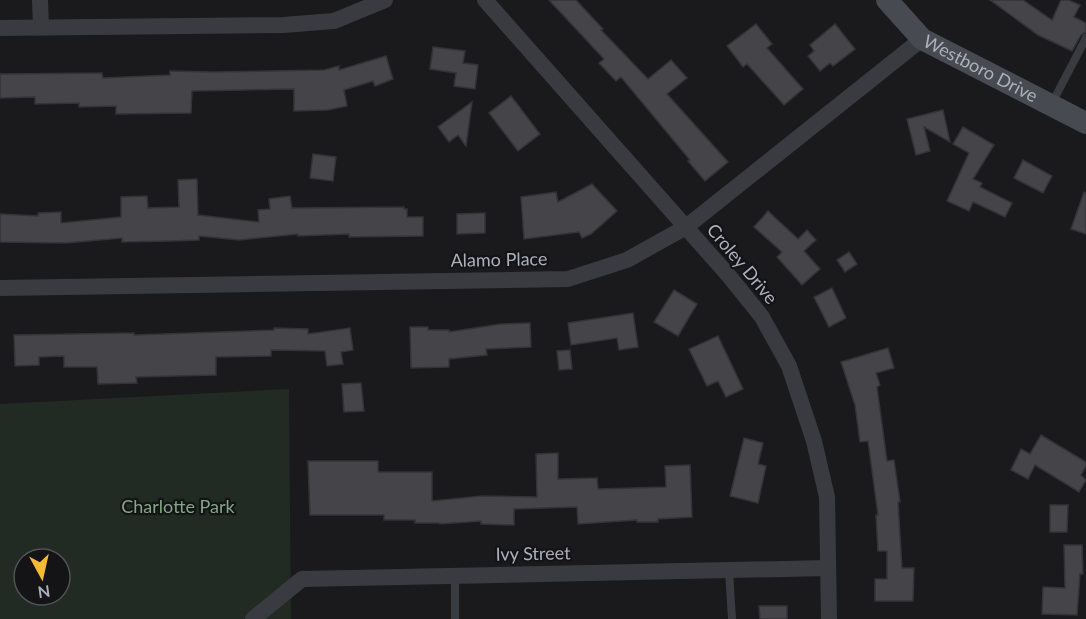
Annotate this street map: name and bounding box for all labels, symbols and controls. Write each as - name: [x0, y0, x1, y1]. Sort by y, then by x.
- street label: Westboro Drive: [920, 30, 1042, 106]
- street label: Croley Drive: [703, 219, 783, 308]
- street label: Alamo Place: [450, 247, 548, 271]
- park label: Charlotte Park: [121, 495, 236, 517]
- street label: Ivy Street: [495, 541, 571, 565]
- north arrow: [12, 547, 72, 607]
- text: N: [37, 582, 52, 603]

